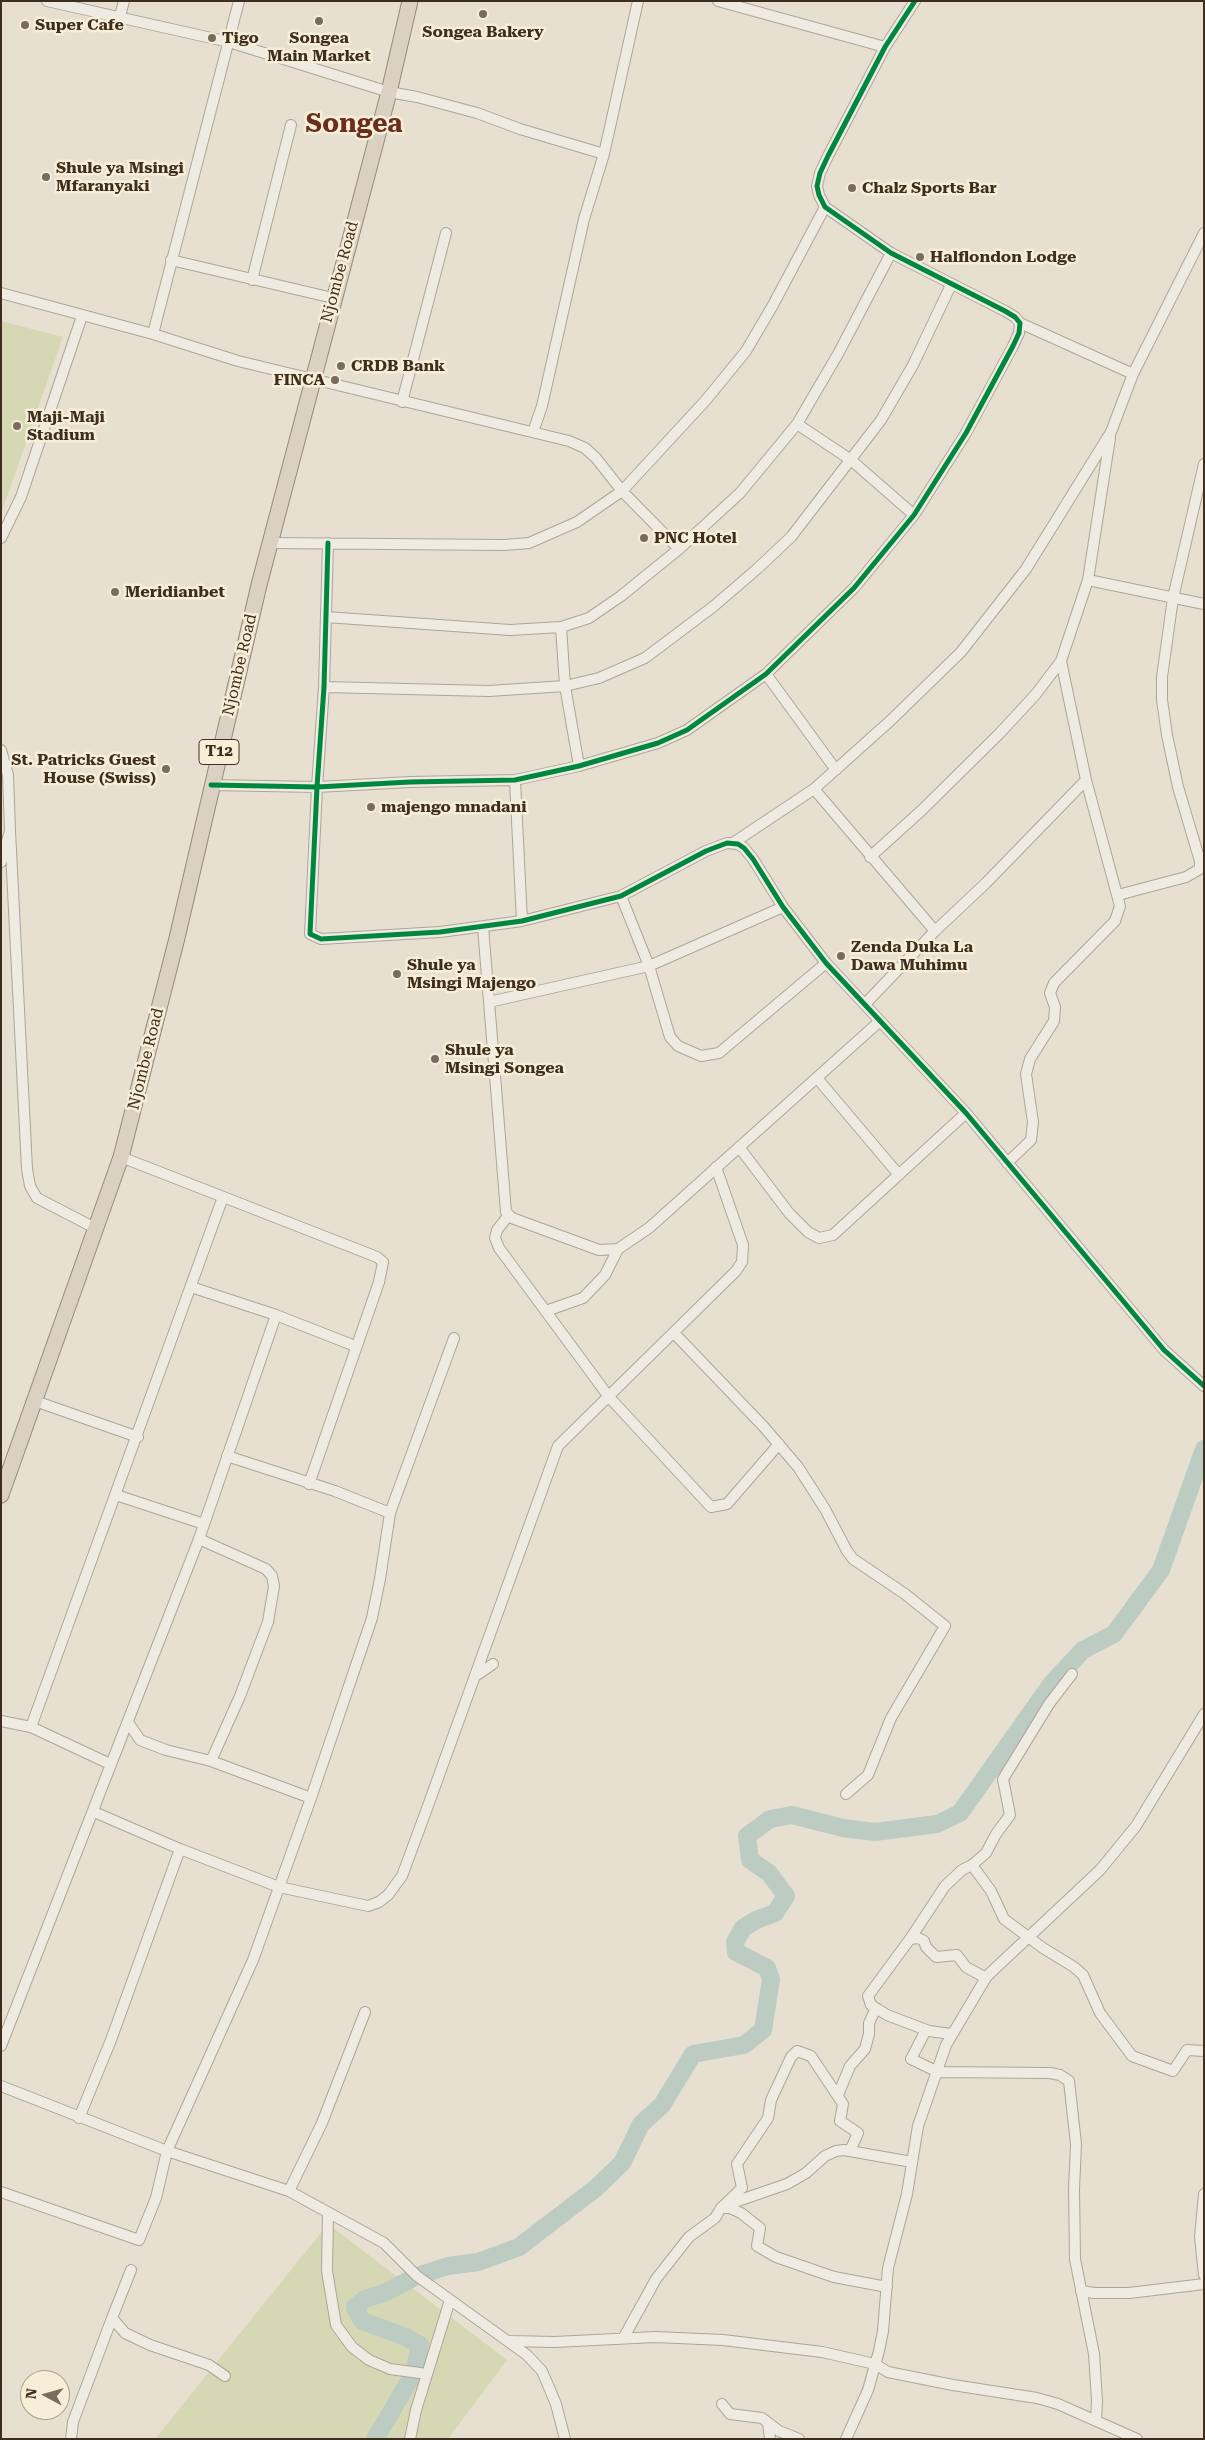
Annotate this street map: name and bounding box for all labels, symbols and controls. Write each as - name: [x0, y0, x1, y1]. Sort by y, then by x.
- marker: Songea Bakery: [477, 8, 489, 20]
- place label: Super Cafe: [35, 15, 124, 35]
- marker: Songea Main Market: [313, 15, 325, 27]
- marker: Super Cafe: [19, 19, 31, 31]
- place label: Songea Bakery: [422, 22, 544, 42]
- place label: Tigo: [222, 28, 259, 48]
- place label: Songea Main Market: [267, 28, 371, 66]
- marker: Tigo: [206, 32, 218, 44]
- district label: Songea: [305, 108, 403, 140]
- place label: Shule ya Msingi Mfaranyaki: [56, 158, 184, 196]
- marker: Shule ya Msingi Mfaranyaki: [40, 171, 52, 183]
- place label: Chalz Sports Bar: [862, 178, 997, 198]
- marker: Chalz Sports Bar: [846, 182, 858, 194]
- street label: Njombe Road: [317, 219, 363, 325]
- place label: Halflondon Lodge: [930, 247, 1076, 267]
- marker: Halflondon Lodge: [914, 251, 926, 263]
- place label: CRDB Bank: [351, 356, 445, 376]
- marker: CRDB Bank: [335, 360, 347, 372]
- place label: FINCA: [274, 370, 325, 390]
- marker: FINCA: [329, 374, 341, 386]
- place label: Maji-Maji Stadium: [27, 407, 105, 445]
- marker: Maji-Maji Stadium: [11, 420, 23, 432]
- place label: PNC Hotel: [654, 528, 737, 548]
- marker: PNC Hotel: [638, 532, 650, 544]
- place label: Meridianbet: [125, 582, 225, 602]
- marker: Meridianbet: [109, 586, 121, 598]
- street label: Njombe Road: [219, 612, 261, 718]
- road number: T12: [199, 740, 239, 764]
- place label: St. Patricks Guest House (Swiss): [11, 750, 156, 788]
- marker: St. Patricks Guest House (Swiss): [160, 763, 172, 775]
- place label: majengo mnadani: [381, 797, 527, 817]
- marker: majengo mnadani: [365, 801, 377, 813]
- place label: Zenda Duka La Dawa Muhimu: [851, 937, 973, 975]
- marker: Zenda Duka La Dawa Muhimu: [835, 950, 847, 962]
- place label: Shule ya Msingi Majengo: [407, 955, 536, 993]
- marker: Shule ya Msingi Majengo: [391, 968, 403, 980]
- street label: Njombe Road: [124, 1006, 168, 1112]
- place label: Shule ya Msingi Songea: [445, 1040, 564, 1078]
- marker: Shule ya Msingi Songea: [429, 1053, 441, 1065]
- north arrow: [20, 2370, 70, 2420]
- text: N: [23, 2387, 40, 2400]

